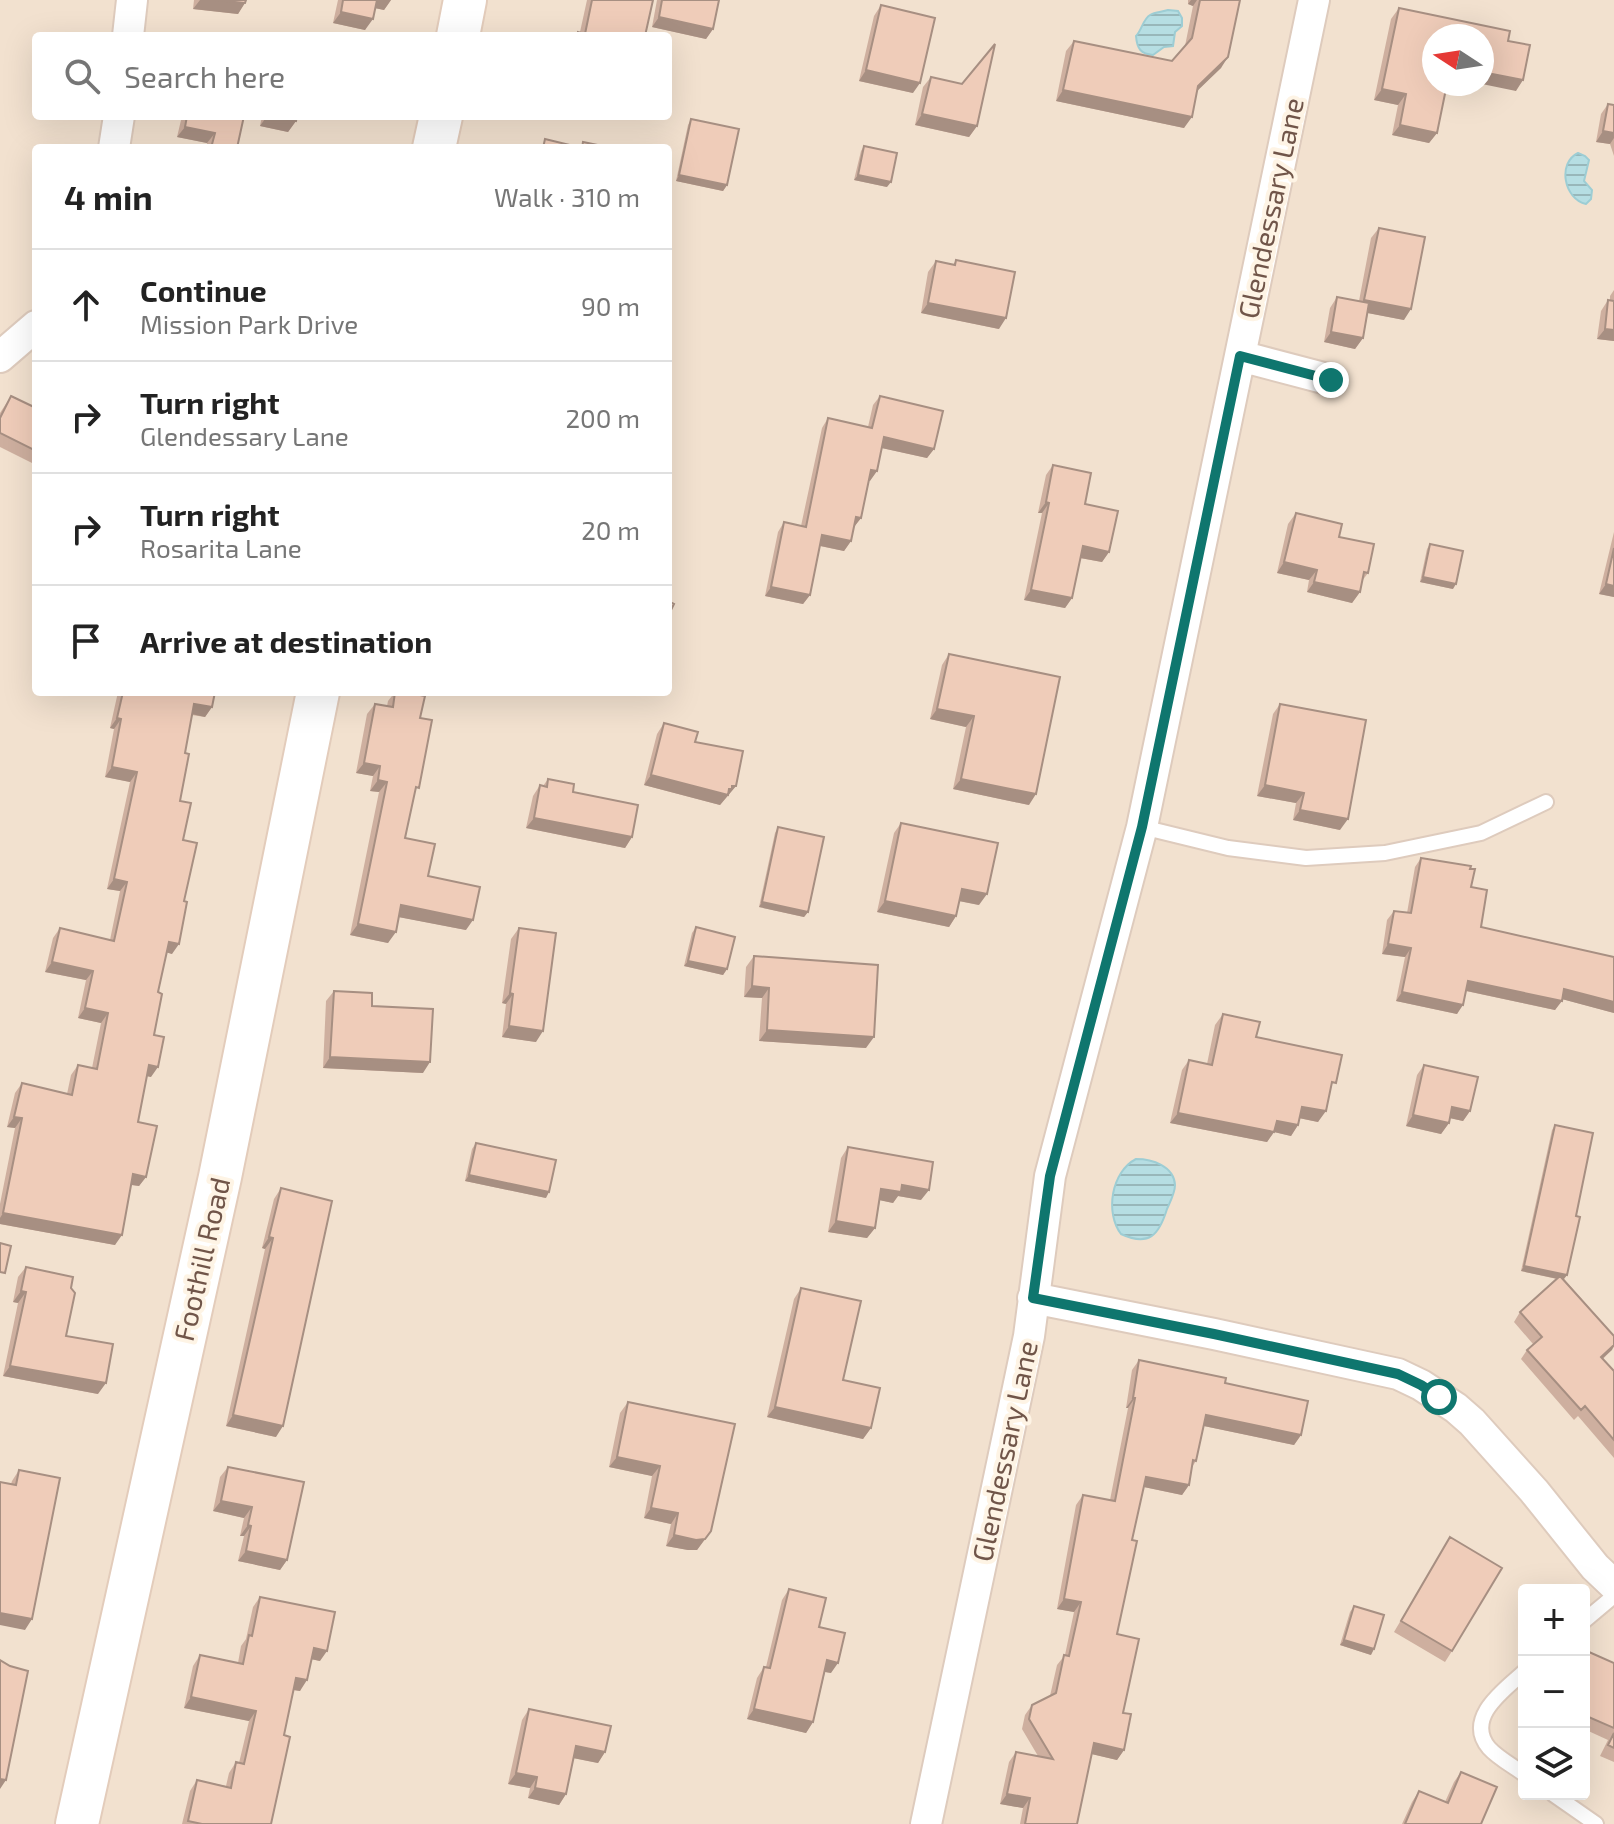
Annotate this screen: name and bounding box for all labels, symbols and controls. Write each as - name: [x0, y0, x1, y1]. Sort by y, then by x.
- north arrow: [1422, 24, 1494, 96]
- search box: [32, 32, 672, 120]
- icon: search: [60, 54, 104, 98]
- text: Search here: [124, 58, 285, 94]
- street label: Glendessary Lane: [1230, 95, 1310, 321]
- text: 4 min: [64, 176, 153, 217]
- text: Walk · 310 m: [494, 181, 640, 212]
- text: Continue: [140, 272, 267, 308]
- icon: ahead: [64, 283, 108, 327]
- text: 90 m: [581, 290, 640, 321]
- text: Mission Park Drive: [140, 308, 358, 339]
- route end: [1313, 362, 1349, 398]
- text: Turn right: [140, 384, 280, 420]
- icon: right: [64, 395, 108, 439]
- text: 200 m: [565, 402, 640, 433]
- text: Glendessary Lane: [140, 420, 349, 451]
- text: Turn right: [140, 496, 280, 532]
- icon: right: [64, 507, 108, 551]
- text: 20 m: [581, 514, 640, 545]
- text: Rosarita Lane: [140, 532, 302, 563]
- icon: arrive: [64, 619, 108, 663]
- text: Arrive at destination: [140, 623, 432, 659]
- street label: Foothill Road: [166, 1174, 236, 1344]
- street label: Glendessary Lane: [964, 1338, 1044, 1564]
- route start: [1421, 1379, 1457, 1415]
- map controls: [1518, 1584, 1590, 1800]
- button: +: [1518, 1584, 1590, 1656]
- button: −: [1518, 1656, 1590, 1728]
- button: layers: [1518, 1728, 1590, 1800]

